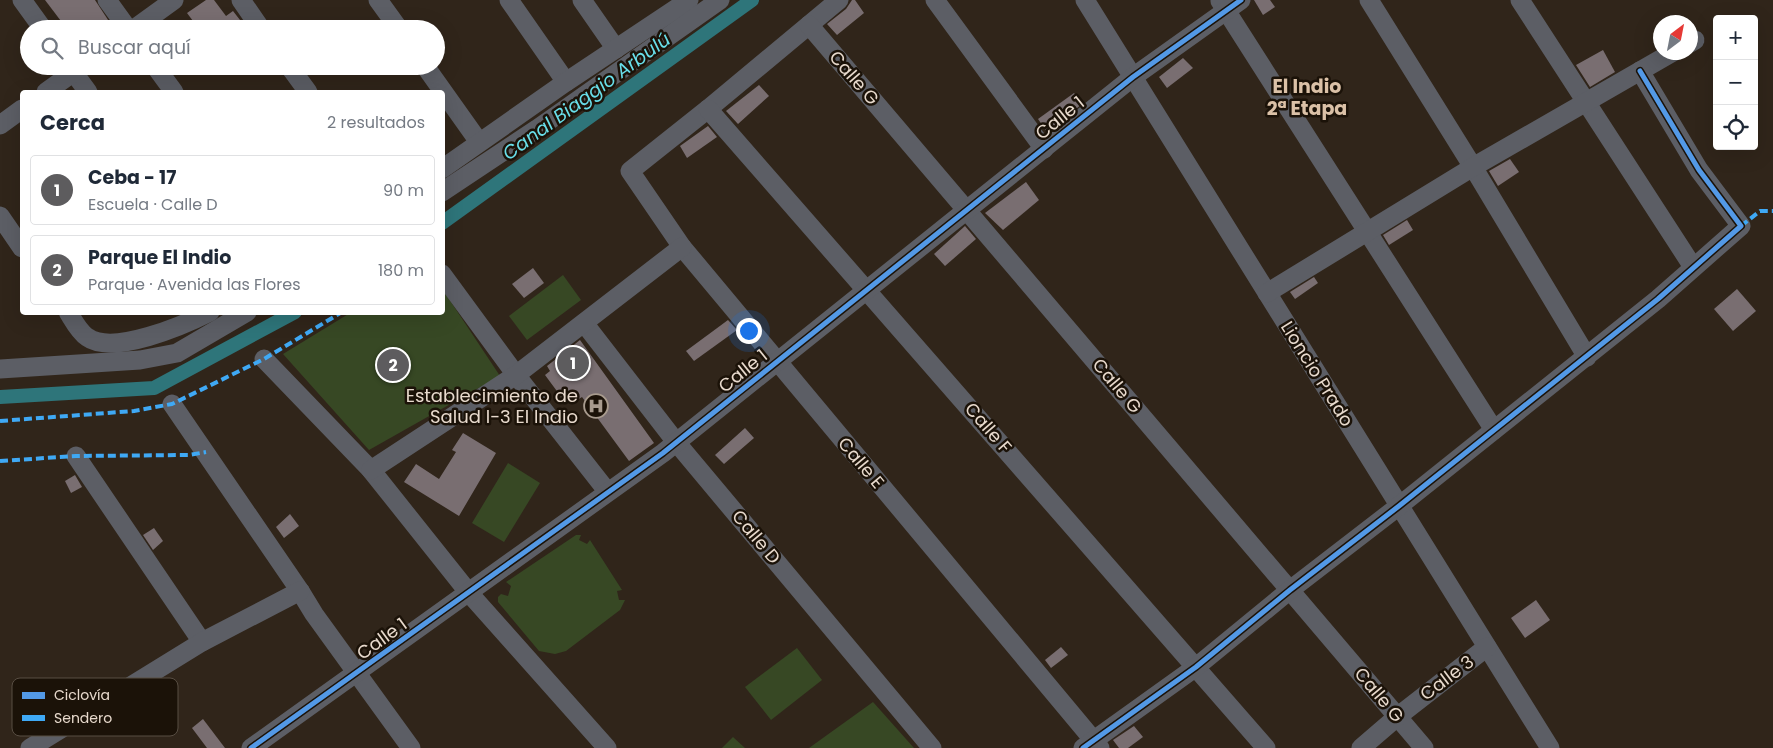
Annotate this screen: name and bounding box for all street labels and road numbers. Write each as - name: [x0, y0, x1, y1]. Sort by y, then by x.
- street label: Calle G: [824, 45, 885, 110]
- street label: Calle 1: [1030, 90, 1090, 145]
- street label: Lioncio Prado: [1275, 316, 1360, 431]
- street label: Calle 1: [713, 343, 773, 398]
- street label: Calle G: [1087, 353, 1148, 419]
- street label: Calle F: [959, 397, 1017, 459]
- street label: Calle E: [832, 432, 890, 494]
- street label: Calle D: [726, 504, 786, 569]
- street label: Calle 1: [351, 612, 412, 665]
- street label: Calle 3: [1415, 649, 1479, 706]
- street label: Calle G: [1349, 662, 1410, 728]

